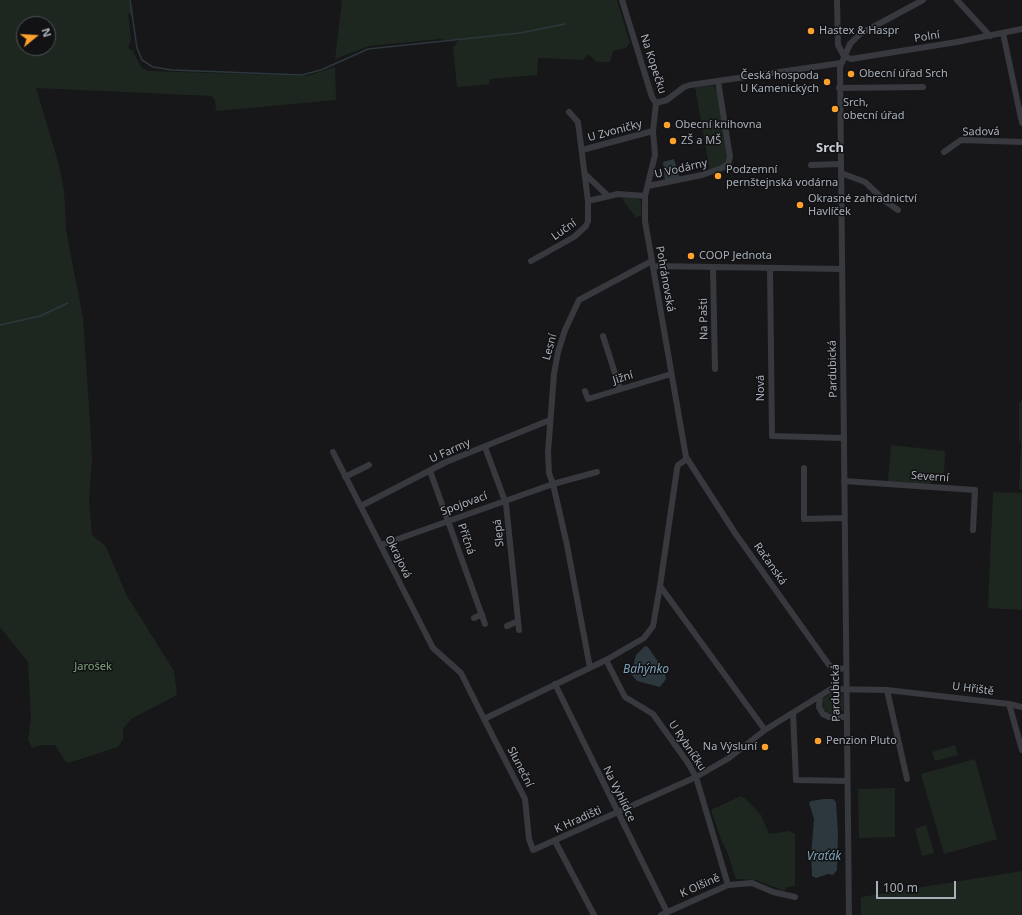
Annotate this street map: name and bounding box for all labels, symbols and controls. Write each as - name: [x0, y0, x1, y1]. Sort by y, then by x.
- north arrow: [16, 16, 56, 56]
- place label: Hastex & Haspr: [819, 24, 899, 38]
- text: N: [38, 26, 55, 39]
- marker: Hastex & Haspr: [806, 26, 816, 36]
- street label: Polní: [913, 28, 941, 46]
- street label: Na Kopečku: [637, 33, 669, 95]
- place label: Obecní úřad Srch: [859, 67, 948, 81]
- place label: Česká hospoda U Kamenických: [740, 69, 819, 95]
- marker: Obecní úřad Srch: [846, 69, 856, 79]
- marker: Česká hospoda U Kamenických: [822, 77, 832, 87]
- place label: Srch, obecní úřad: [843, 96, 904, 122]
- marker: Srch, obecní úřad: [830, 104, 840, 114]
- street label: U Zvoničky: [586, 117, 644, 145]
- place label: Obecní knihovna: [675, 118, 762, 132]
- marker: Obecní knihovna: [662, 120, 672, 130]
- street label: Sadová: [962, 125, 1000, 139]
- place label: ZŠ a MŠ: [681, 134, 721, 148]
- marker: ZŠ a MŠ: [668, 136, 678, 146]
- district label: Srch: [816, 140, 844, 156]
- street label: U Vodárny: [653, 157, 709, 181]
- place label: Podzemní pernštejnská vodárna: [726, 163, 838, 189]
- marker: Podzemní pernštejnská vodárna: [713, 171, 723, 181]
- place label: Okrasné zahradnictví Havlíček: [808, 192, 917, 218]
- marker: Okrasné zahradnictví Havlíček: [795, 200, 805, 210]
- street label: Luční: [549, 217, 579, 243]
- street label: Pohránovská: [653, 245, 677, 313]
- place label: COOP Jednota: [699, 249, 772, 263]
- marker: COOP Jednota: [686, 251, 696, 261]
- street label: Na Pašti: [697, 298, 711, 340]
- street label: Lesní: [540, 332, 560, 362]
- street label: Pardubická: [826, 340, 840, 398]
- street label: Jižní: [611, 369, 635, 387]
- street label: Nová: [754, 375, 768, 401]
- street label: U Farmy: [428, 436, 472, 466]
- street label: Severní: [911, 469, 949, 485]
- street label: Spojovací: [439, 489, 489, 519]
- street label: Slepá: [491, 518, 507, 548]
- street label: Příčná: [455, 522, 477, 556]
- street label: Okrajová: [382, 533, 414, 581]
- street label: Račanská: [751, 540, 789, 588]
- park label: Jarošek: [74, 660, 112, 674]
- water label: Bahýnko: [623, 663, 669, 677]
- street label: Pardubická: [829, 664, 843, 722]
- street label: U Hřiště: [951, 680, 995, 698]
- street label: U Rybníčku: [665, 718, 709, 774]
- place label: Penzion Pluto: [826, 734, 897, 748]
- marker: Penzion Pluto: [813, 736, 823, 746]
- place label: Na Výsluní: [703, 740, 757, 754]
- marker: Na Výsluní: [760, 742, 770, 752]
- street label: Sluneční: [504, 745, 536, 789]
- street label: Na Vyhlídce: [600, 764, 638, 824]
- street label: K Hradišti: [552, 804, 604, 836]
- water label: Vraťák: [807, 850, 841, 864]
- street label: K Olšině: [678, 871, 722, 901]
- scale bar: [878, 873, 958, 899]
- text: 100 m: [883, 879, 918, 896]

